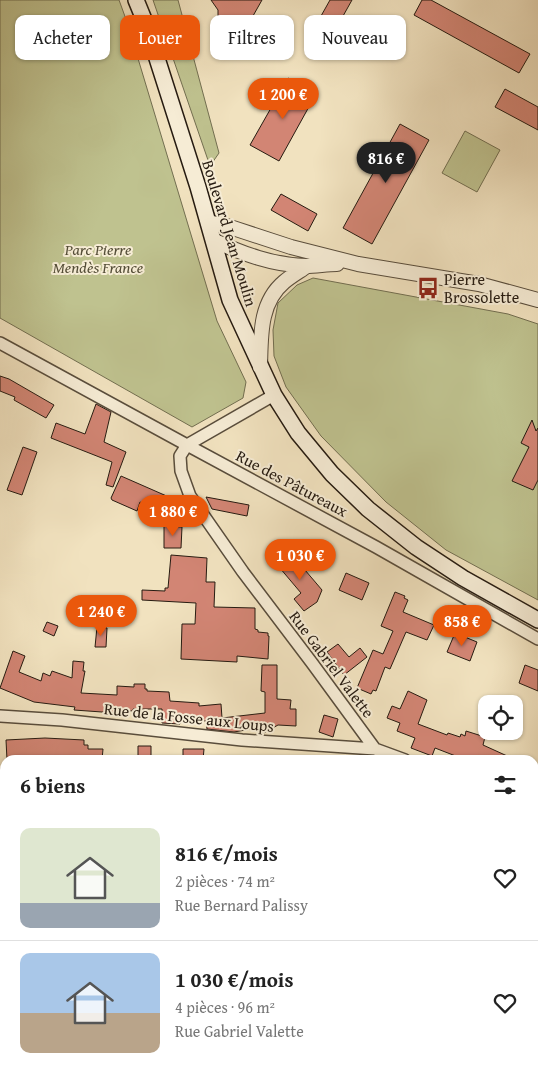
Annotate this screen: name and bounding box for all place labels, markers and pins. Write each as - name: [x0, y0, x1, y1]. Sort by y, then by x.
- pin: 1 200 €: [237, 78, 329, 120]
- pin: 816 €: [351, 142, 421, 184]
- place label: Pierre Brossolette: [444, 267, 519, 309]
- bus stop icon: Pierre Brossolette: [415, 275, 441, 301]
- pin: 1 880 €: [127, 494, 219, 537]
- pin: 1 030 €: [254, 538, 346, 581]
- pin: 1 240 €: [55, 594, 147, 637]
- pin: 858 €: [427, 604, 497, 647]

